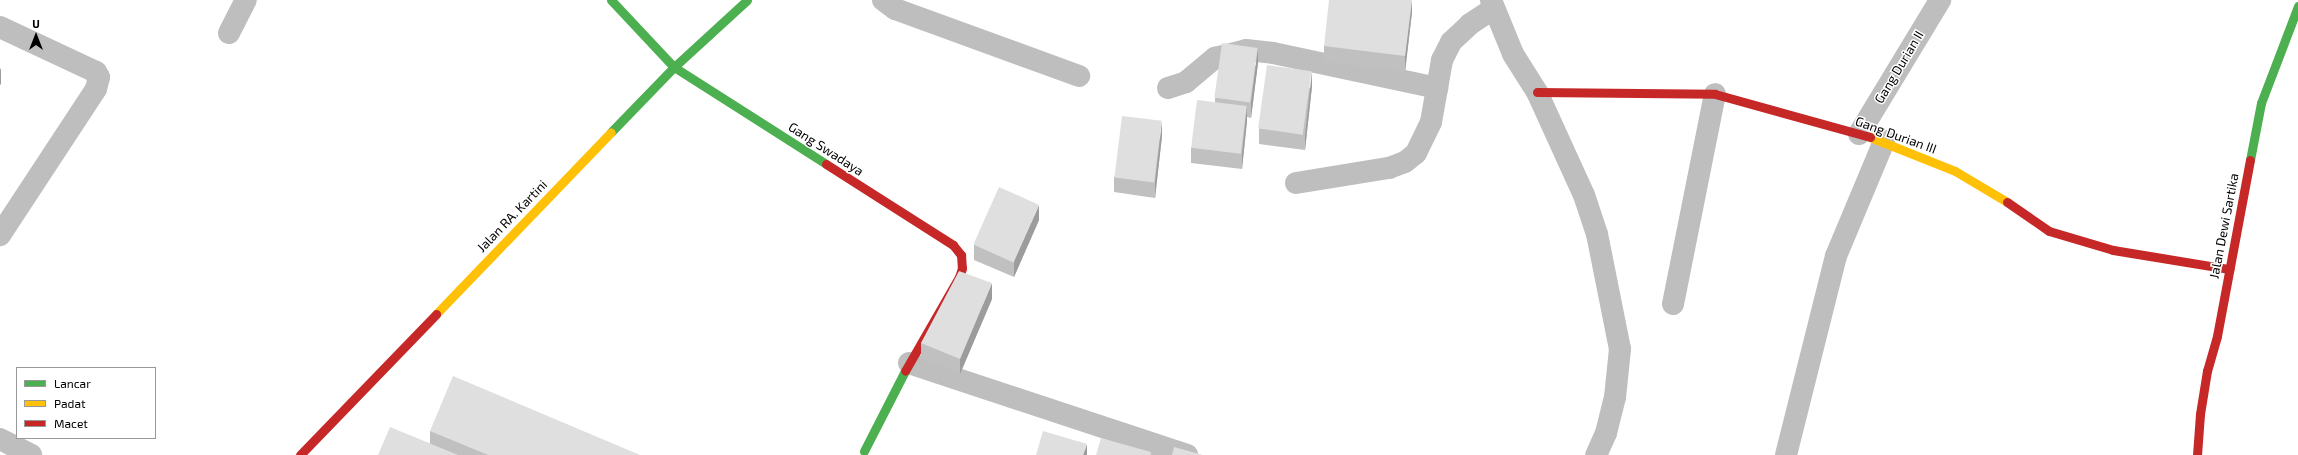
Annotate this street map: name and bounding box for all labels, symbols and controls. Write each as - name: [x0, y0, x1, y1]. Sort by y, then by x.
- north arrow: [16, 16, 56, 56]
- text: U: [32, 17, 40, 30]
- street label: Gang Durian II: [1871, 28, 1927, 106]
- street label: Gang Durian III: [1853, 113, 1939, 157]
- street label: Gang Swadaya: [785, 119, 867, 179]
- street label: Jalan Dewi Sartika: [2206, 172, 2242, 280]
- street label: Jalan RA. Kartini: [474, 177, 550, 255]
- legend: [16, 367, 156, 439]
- text: Lancar: [54, 376, 91, 390]
- text: Padat: [54, 396, 86, 410]
- text: Macet: [54, 416, 88, 430]

